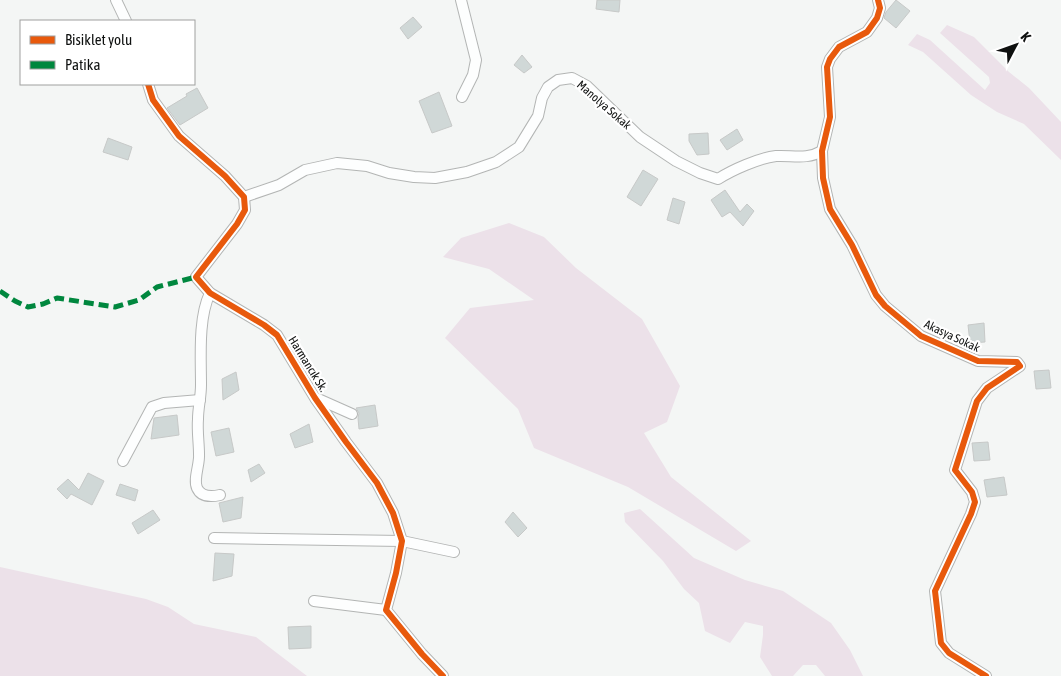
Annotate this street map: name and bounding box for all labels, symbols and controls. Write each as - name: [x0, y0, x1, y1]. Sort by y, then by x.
- legend: [20, 20, 195, 85]
- north arrow: [991, 20, 1041, 70]
- text: K: [1018, 29, 1034, 44]
- text: Bisiklet yolu: [65, 31, 132, 48]
- text: Patika: [65, 56, 100, 73]
- street label: Manolya Sokak: [574, 78, 634, 133]
- street label: Akasya Sokak: [922, 317, 983, 355]
- street label: Harmancık Sk.: [285, 334, 331, 394]

